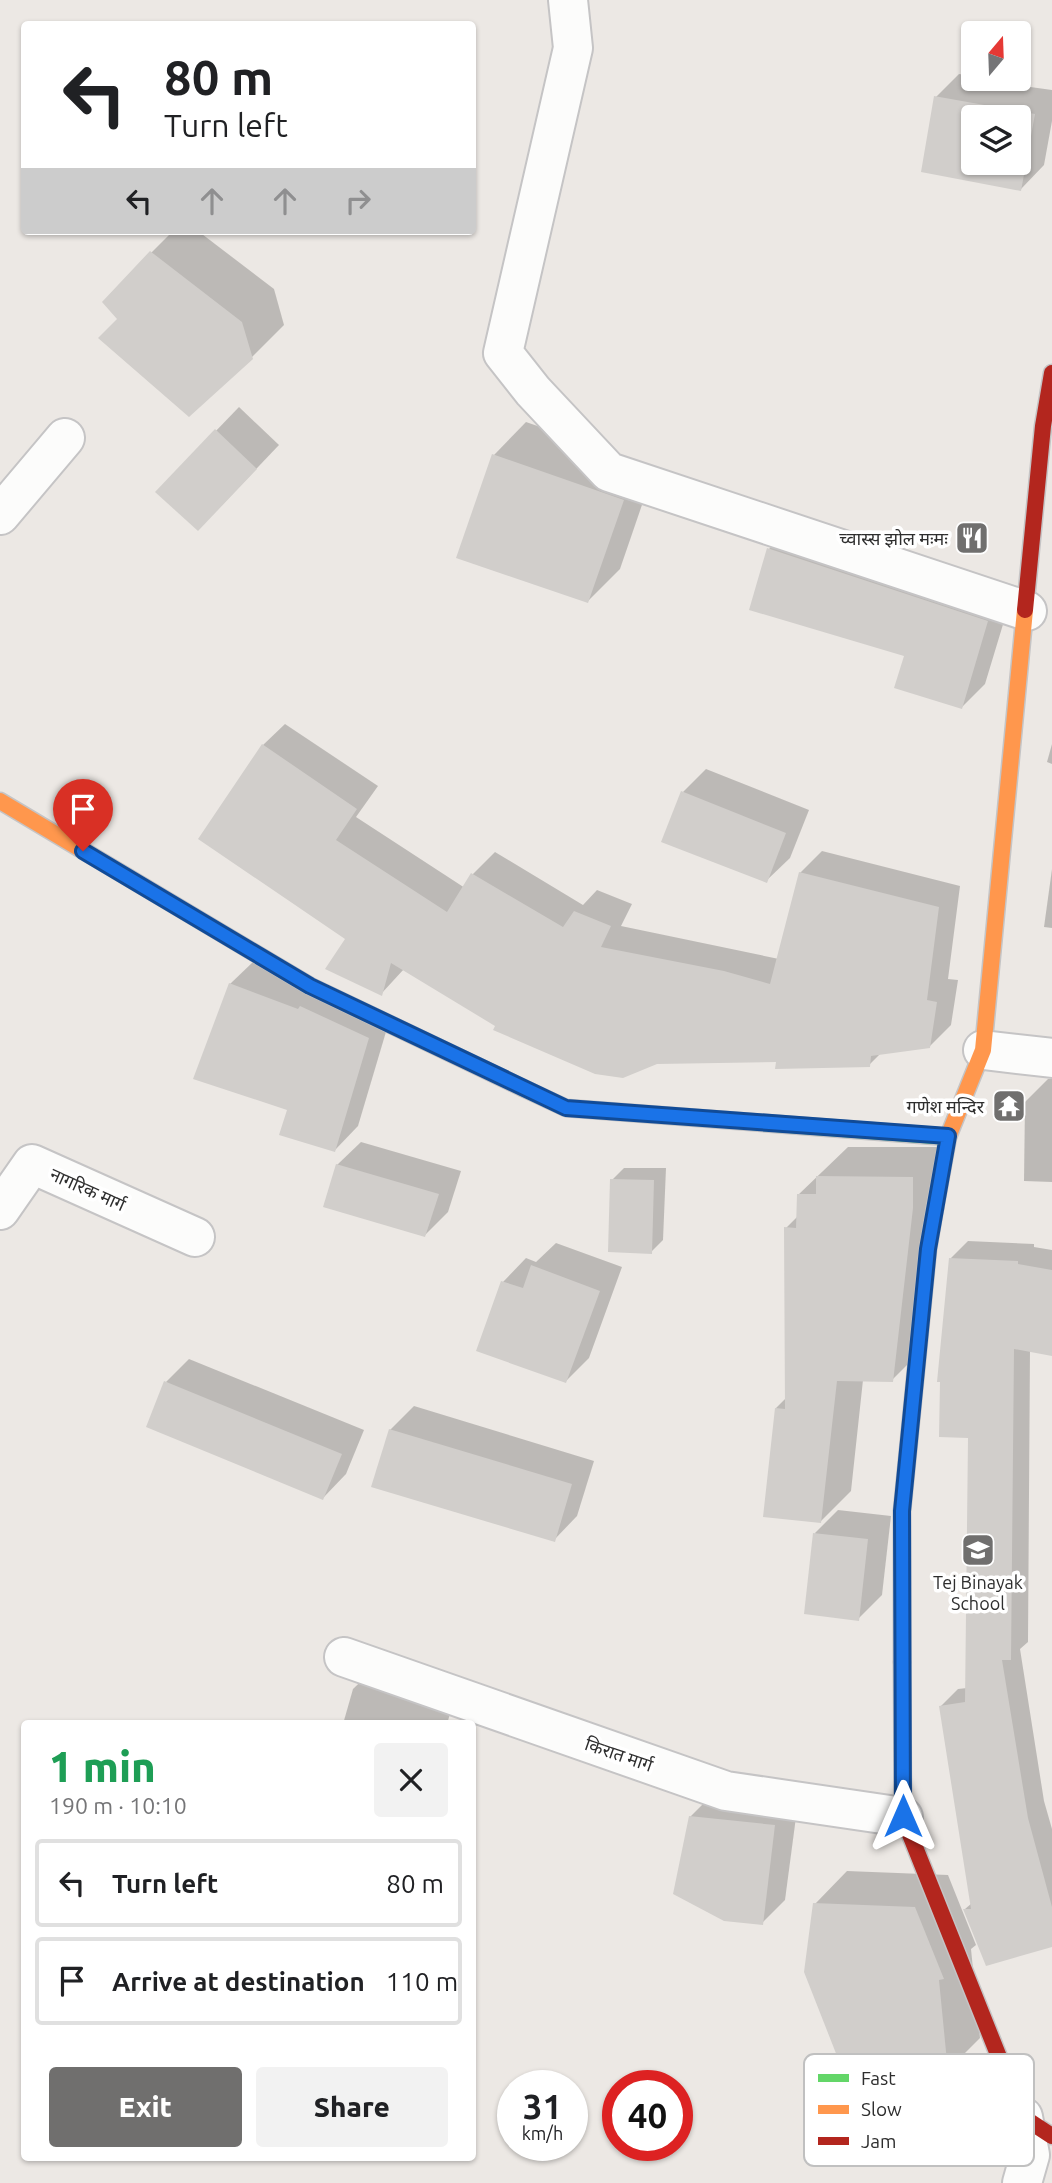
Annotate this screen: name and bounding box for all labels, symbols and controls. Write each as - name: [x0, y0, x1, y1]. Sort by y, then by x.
- north arrow: [961, 21, 1031, 91]
- map controls: [961, 21, 1031, 175]
- icon: left: [49, 49, 140, 140]
- text: 80 m: [164, 49, 273, 104]
- button: layers: [961, 105, 1031, 175]
- text: Turn left: [164, 107, 288, 143]
- icon: left: [120, 182, 158, 220]
- icon: ahead: [193, 182, 231, 220]
- icon: ahead: [266, 182, 304, 220]
- icon: right: [339, 182, 377, 220]
- restaurant icon: च्वास्स झोल मःमः: [953, 519, 991, 557]
- place label: च्वास्स झोल मःमः: [839, 528, 948, 548]
- pin: [53, 779, 113, 851]
- icon: arrive: [64, 790, 102, 828]
- temple icon: गणेश मन्दिर: [990, 1087, 1028, 1125]
- place label: गणेश मन्दिर: [907, 1096, 985, 1116]
- street label: नागरिक मार्ग: [47, 1164, 130, 1215]
- school or university icon: Tej Binayak School: [959, 1531, 997, 1569]
- place label: Tej Binayak School: [933, 1572, 1023, 1613]
- street label: किरात मार्ग: [582, 1733, 657, 1775]
- text: 1 min: [49, 1743, 156, 1790]
- button: close: [374, 1743, 448, 1817]
- position arrow: [866, 1779, 940, 1853]
- text: 190 m · 10:10: [49, 1793, 187, 1818]
- icon: left: [53, 1864, 91, 1902]
- text: Turn left: [112, 1869, 218, 1898]
- text: 80 m: [386, 1869, 444, 1898]
- icon: arrive: [53, 1962, 91, 2000]
- text: Arrive at destination: [112, 1967, 365, 1996]
- text: 110 m: [386, 1967, 458, 1996]
- legend: [804, 2054, 1034, 2166]
- button: Exit: [49, 2067, 242, 2147]
- button: Share: [256, 2067, 448, 2147]
- text: Fast: [861, 2067, 896, 2089]
- speed limit sign: 40: [602, 2070, 693, 2161]
- text: 31: [523, 2086, 562, 2126]
- text: Slow: [861, 2098, 902, 2120]
- text: km/h: [522, 2123, 563, 2143]
- text: Jam: [861, 2130, 897, 2152]

